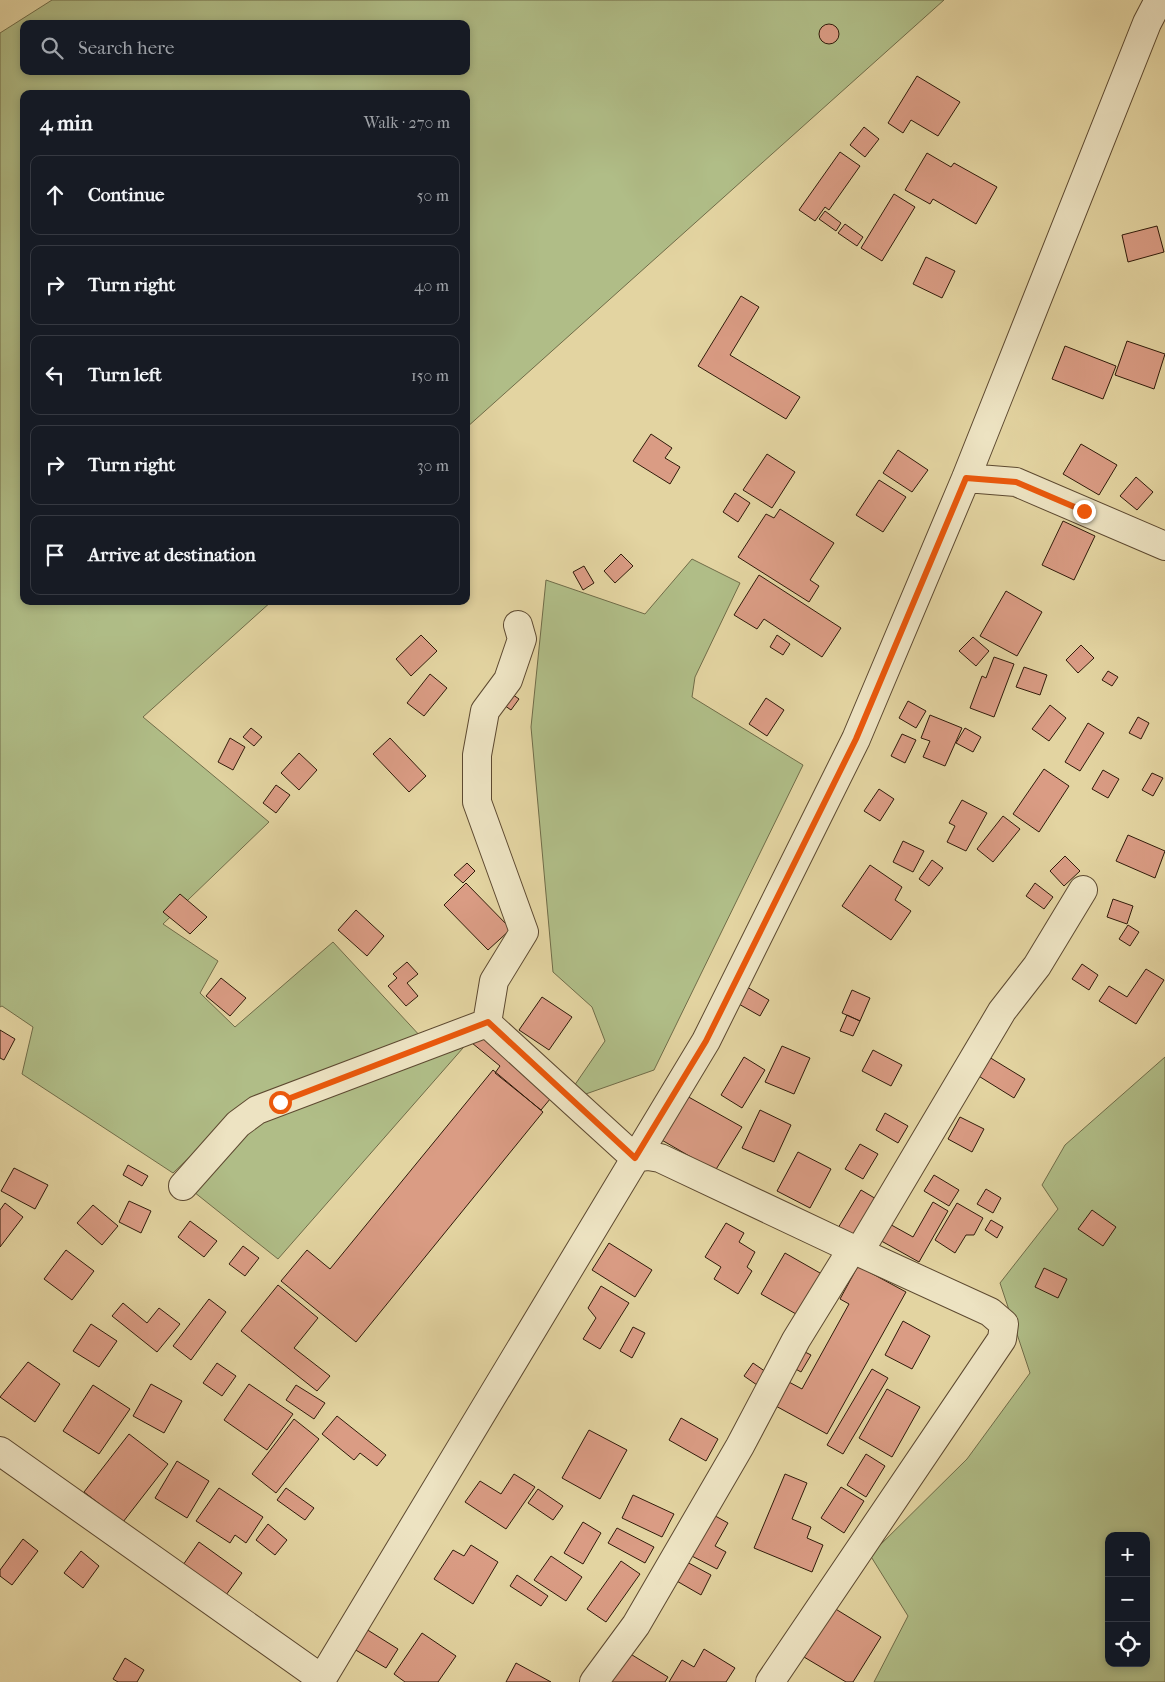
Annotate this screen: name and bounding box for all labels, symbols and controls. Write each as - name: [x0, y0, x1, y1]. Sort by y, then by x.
- search box: [20, 20, 470, 75]
- icon: search: [38, 34, 66, 62]
- text: Search here: [78, 37, 174, 59]
- text: 4 min: [40, 111, 93, 135]
- text: Walk · 270 m: [364, 113, 450, 132]
- icon: ahead: [41, 181, 69, 209]
- text: Continue: [88, 184, 164, 206]
- text: 50 m: [417, 186, 449, 205]
- icon: right: [41, 271, 69, 299]
- text: Turn right: [88, 274, 175, 296]
- text: 40 m: [414, 276, 449, 295]
- icon: left: [41, 361, 69, 389]
- text: Turn left: [88, 364, 162, 386]
- text: 150 m: [411, 366, 449, 385]
- icon: right: [41, 451, 69, 479]
- text: Turn right: [88, 454, 175, 476]
- text: 30 m: [417, 456, 449, 475]
- route end: [1073, 500, 1096, 523]
- icon: arrive: [41, 541, 69, 569]
- text: Arrive at destination: [88, 544, 256, 566]
- route start: [269, 1091, 292, 1114]
- map controls: [1105, 1532, 1150, 1667]
- button: +: [1105, 1532, 1150, 1577]
- button: −: [1105, 1577, 1150, 1622]
- button: locate: [1105, 1622, 1150, 1667]

